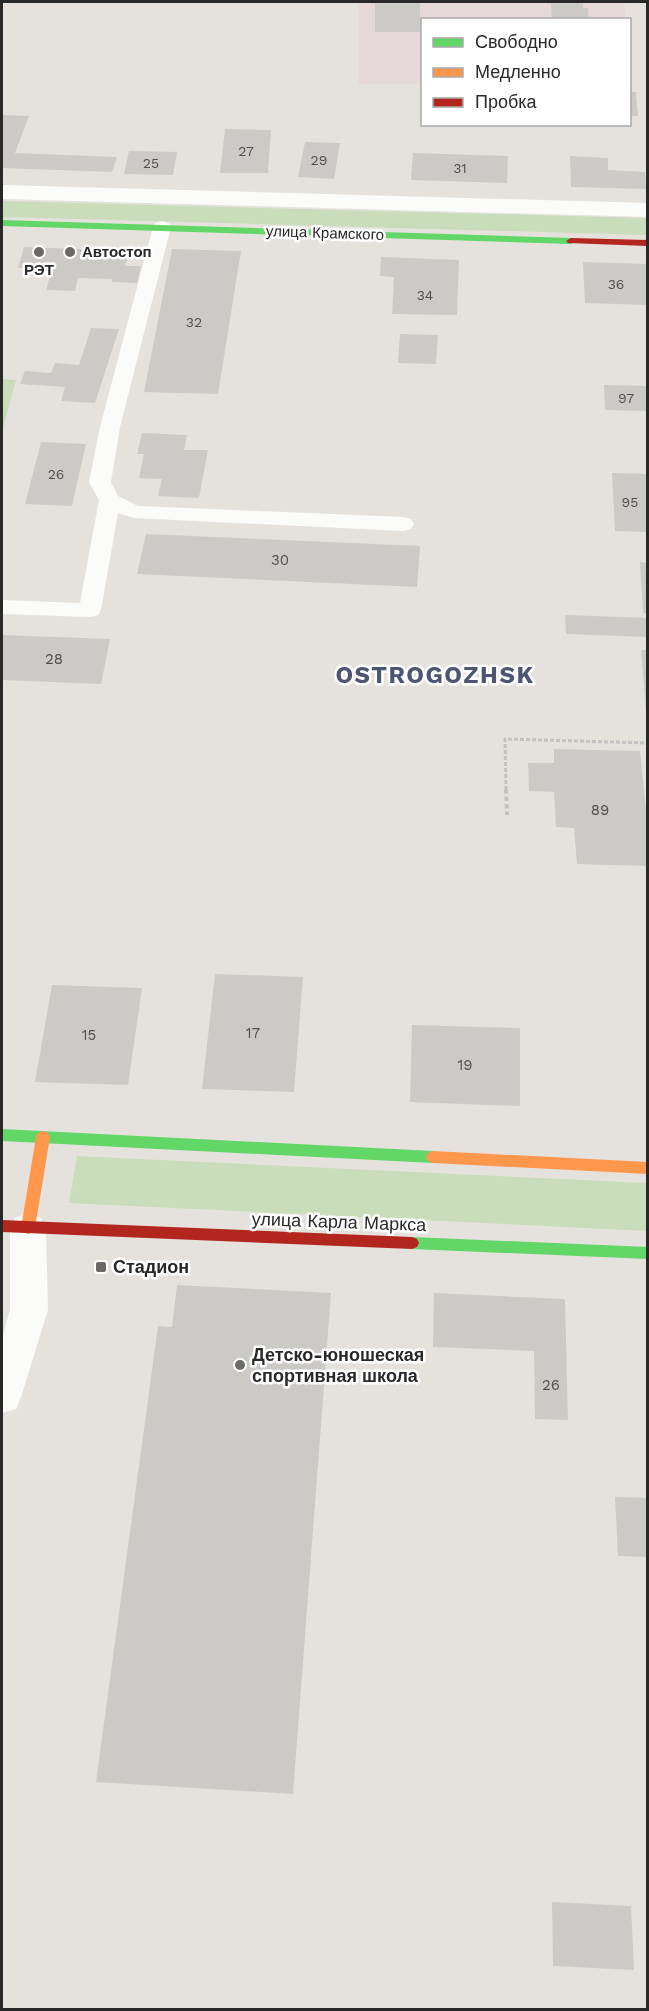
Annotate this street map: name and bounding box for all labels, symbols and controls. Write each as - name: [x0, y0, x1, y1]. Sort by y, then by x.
- legend: [421, 18, 631, 126]
- text: Свободно: [475, 31, 558, 52]
- text: Медленно: [475, 61, 561, 82]
- text: Пробка: [475, 91, 538, 112]
- house number: 27: [238, 143, 254, 159]
- house number: 29: [311, 152, 327, 168]
- house number: 25: [143, 155, 159, 171]
- house number: 31: [453, 160, 467, 176]
- street label: улица Крамского: [266, 222, 384, 244]
- place label: Автостоп: [82, 243, 152, 261]
- marker: РЭТ: [32, 245, 46, 259]
- marker: Автостоп: [63, 245, 77, 259]
- place label: РЭТ: [24, 261, 54, 279]
- house number: 36: [608, 276, 624, 292]
- house number: 34: [417, 287, 433, 303]
- house number: 32: [186, 314, 202, 330]
- house number: 97: [618, 390, 634, 406]
- house number: 26: [48, 466, 64, 482]
- house number: 95: [622, 494, 638, 510]
- house number: 30: [271, 551, 289, 569]
- house number: 28: [45, 650, 63, 668]
- district label: OSTROGOZHSK: [335, 661, 535, 689]
- house number: 89: [591, 801, 609, 819]
- house number: 17: [246, 1024, 260, 1042]
- house number: 15: [82, 1026, 96, 1044]
- house number: 19: [457, 1056, 473, 1074]
- street label: улица Карла Маркса: [251, 1208, 428, 1235]
- place label: Стадион: [113, 1256, 189, 1277]
- marker: Стадион: [94, 1260, 108, 1274]
- place label: Детско-юношеская спортивная школа: [252, 1344, 424, 1386]
- marker: Детско-юношеская спортивная школа: [233, 1358, 247, 1372]
- house number: 26: [542, 1376, 560, 1394]

